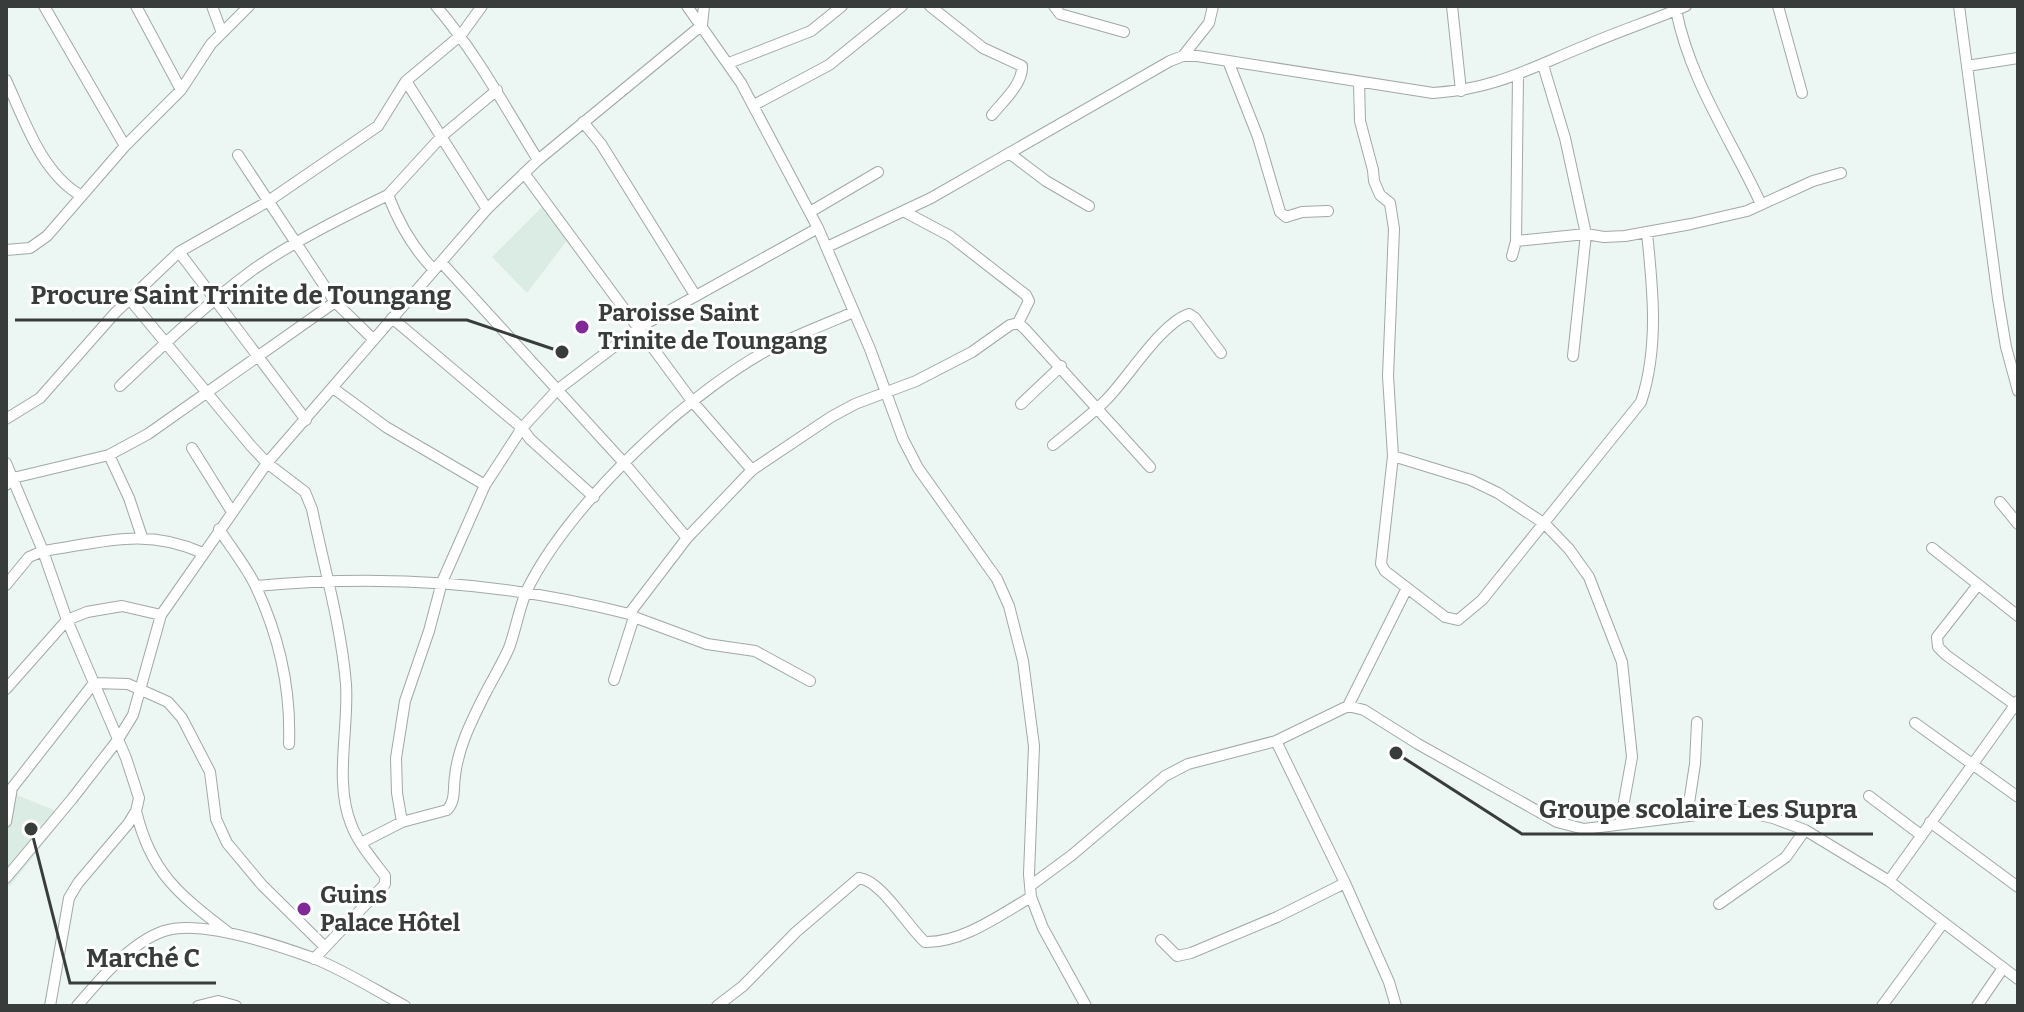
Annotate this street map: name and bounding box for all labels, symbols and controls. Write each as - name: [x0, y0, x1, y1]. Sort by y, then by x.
- callout: Procure Saint Trinite de Toungang: [15, 270, 467, 320]
- text: Procure Saint Trinite de Toungang: [31, 280, 451, 311]
- place label: Paroisse Saint Trinite de Toungang: [598, 299, 827, 355]
- marker: Paroisse Saint Trinite de Toungang: [573, 318, 591, 336]
- callout: Groupe scolaire Les Supra: [1522, 784, 1873, 834]
- text: Groupe scolaire Les Supra: [1539, 794, 1858, 825]
- place label: Guins Palace Hôtel: [320, 881, 461, 937]
- marker: Guins Palace Hôtel: [295, 900, 313, 918]
- callout: Marché C: [70, 933, 216, 983]
- text: Marché C: [86, 943, 200, 974]

